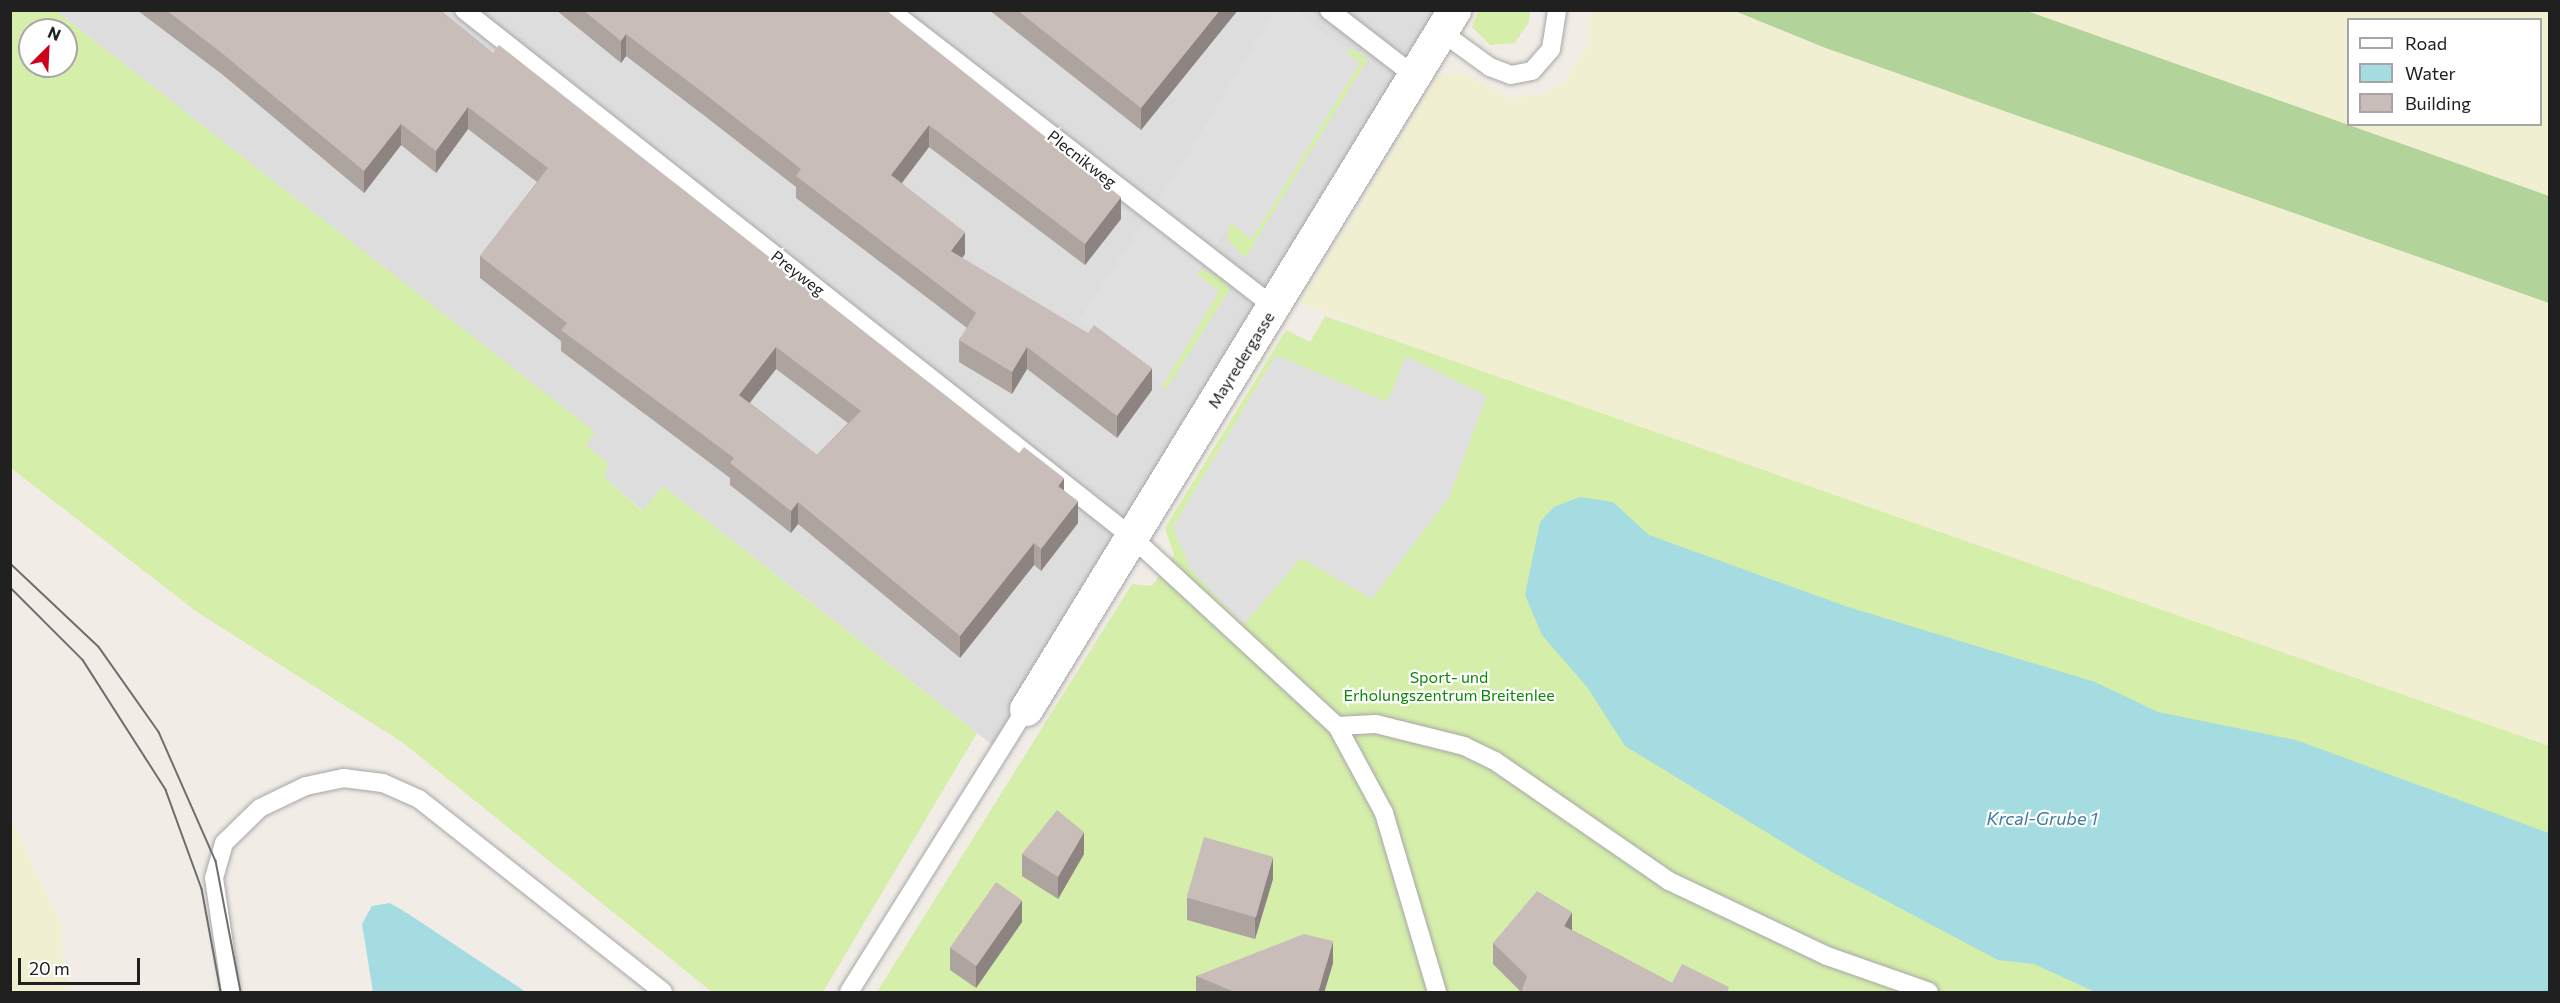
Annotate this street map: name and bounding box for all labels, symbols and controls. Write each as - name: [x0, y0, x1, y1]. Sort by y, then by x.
- north arrow: [18, 18, 78, 78]
- legend: [2347, 18, 2542, 126]
- text: N: [45, 22, 64, 44]
- text: Road: [2405, 32, 2447, 54]
- text: Water: [2405, 62, 2456, 84]
- text: Building: [2405, 92, 2471, 114]
- street label: Plecnikweg: [1044, 126, 1120, 192]
- street label: Preyweg: [768, 246, 828, 300]
- street label: Mayredergasse: [1204, 308, 1278, 412]
- park label: Sport- und Erholungszentrum Breitenlee: [1343, 667, 1555, 705]
- water label: Krcal-Grube 1: [1986, 807, 2098, 829]
- scale bar: [21, 946, 142, 984]
- text: 20 m: [29, 957, 70, 979]

